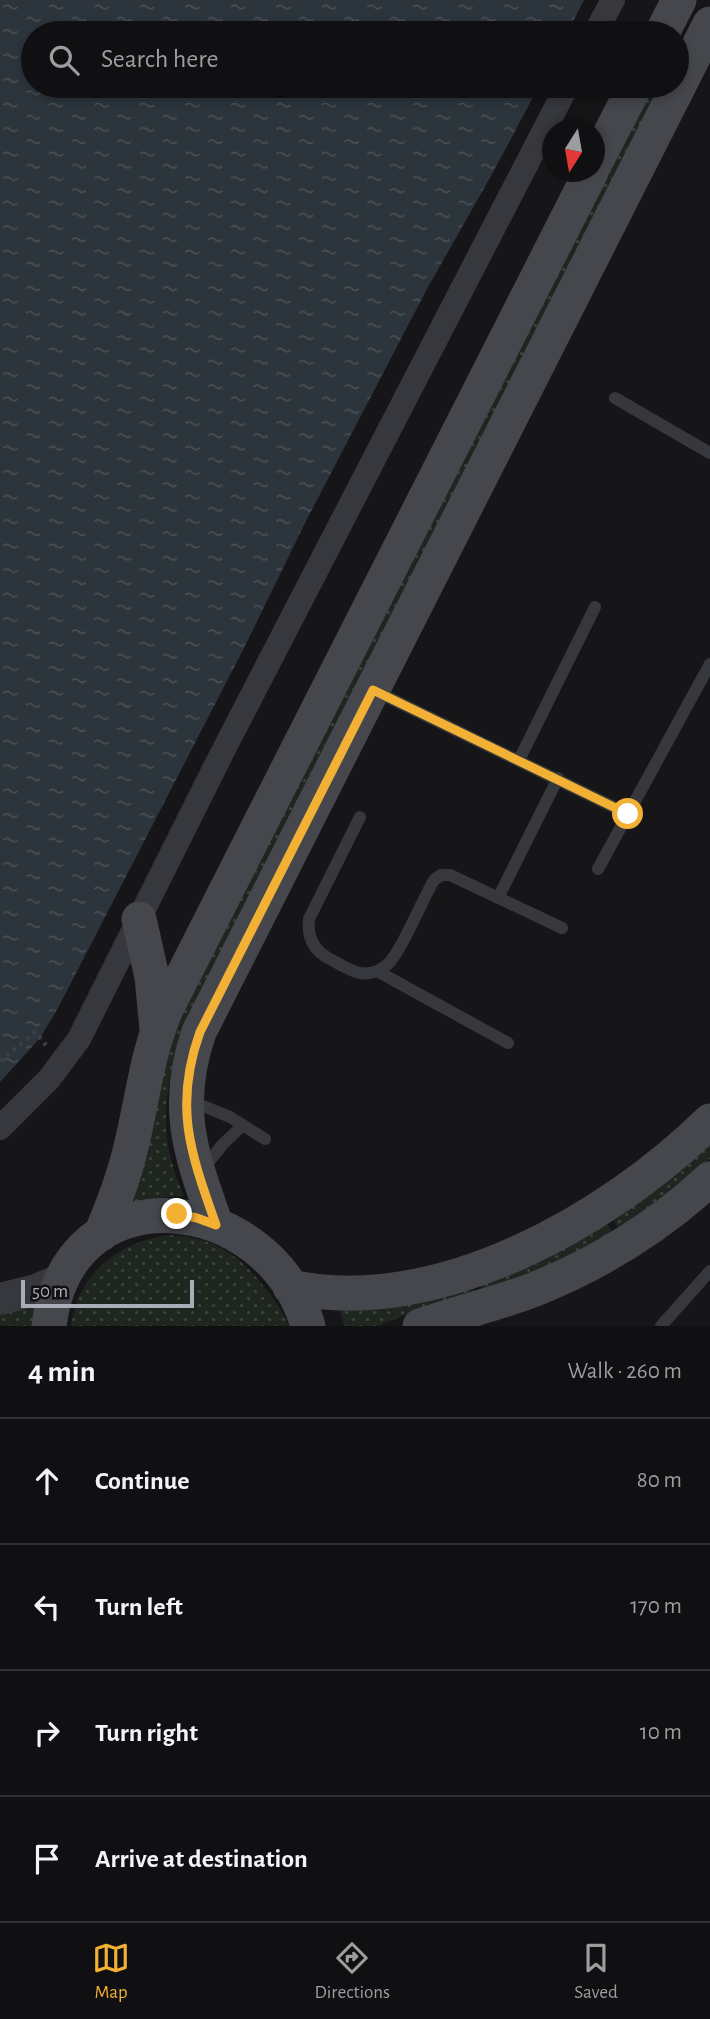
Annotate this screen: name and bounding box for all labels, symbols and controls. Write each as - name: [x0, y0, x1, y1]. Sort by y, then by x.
- search box: [21, 21, 689, 98]
- icon: search: [45, 41, 83, 79]
- text: Search here: [101, 46, 219, 72]
- north arrow: [542, 119, 605, 182]
- route start: [612, 798, 643, 829]
- route end: [161, 1198, 192, 1229]
- scale bar: [21, 1277, 194, 1309]
- text: 50 m: [32, 1282, 68, 1301]
- text: 4 min: [28, 1357, 96, 1387]
- text: Walk · 260 m: [567, 1360, 682, 1383]
- icon: ahead: [28, 1462, 66, 1500]
- text: Continue: [95, 1468, 190, 1494]
- text: 80 m: [637, 1469, 682, 1492]
- icon: left: [28, 1588, 66, 1626]
- text: Turn left: [95, 1594, 183, 1620]
- text: 170 m: [630, 1595, 682, 1618]
- icon: right: [28, 1714, 66, 1752]
- text: Turn right: [95, 1720, 198, 1746]
- text: 10 m: [640, 1721, 682, 1744]
- icon: arrive: [28, 1840, 66, 1878]
- text: Arrive at destination: [95, 1846, 308, 1872]
- tab: Map: [92, 1939, 130, 2004]
- tab: Directions: [314, 1939, 390, 2004]
- tab: Saved: [574, 1939, 618, 2004]

